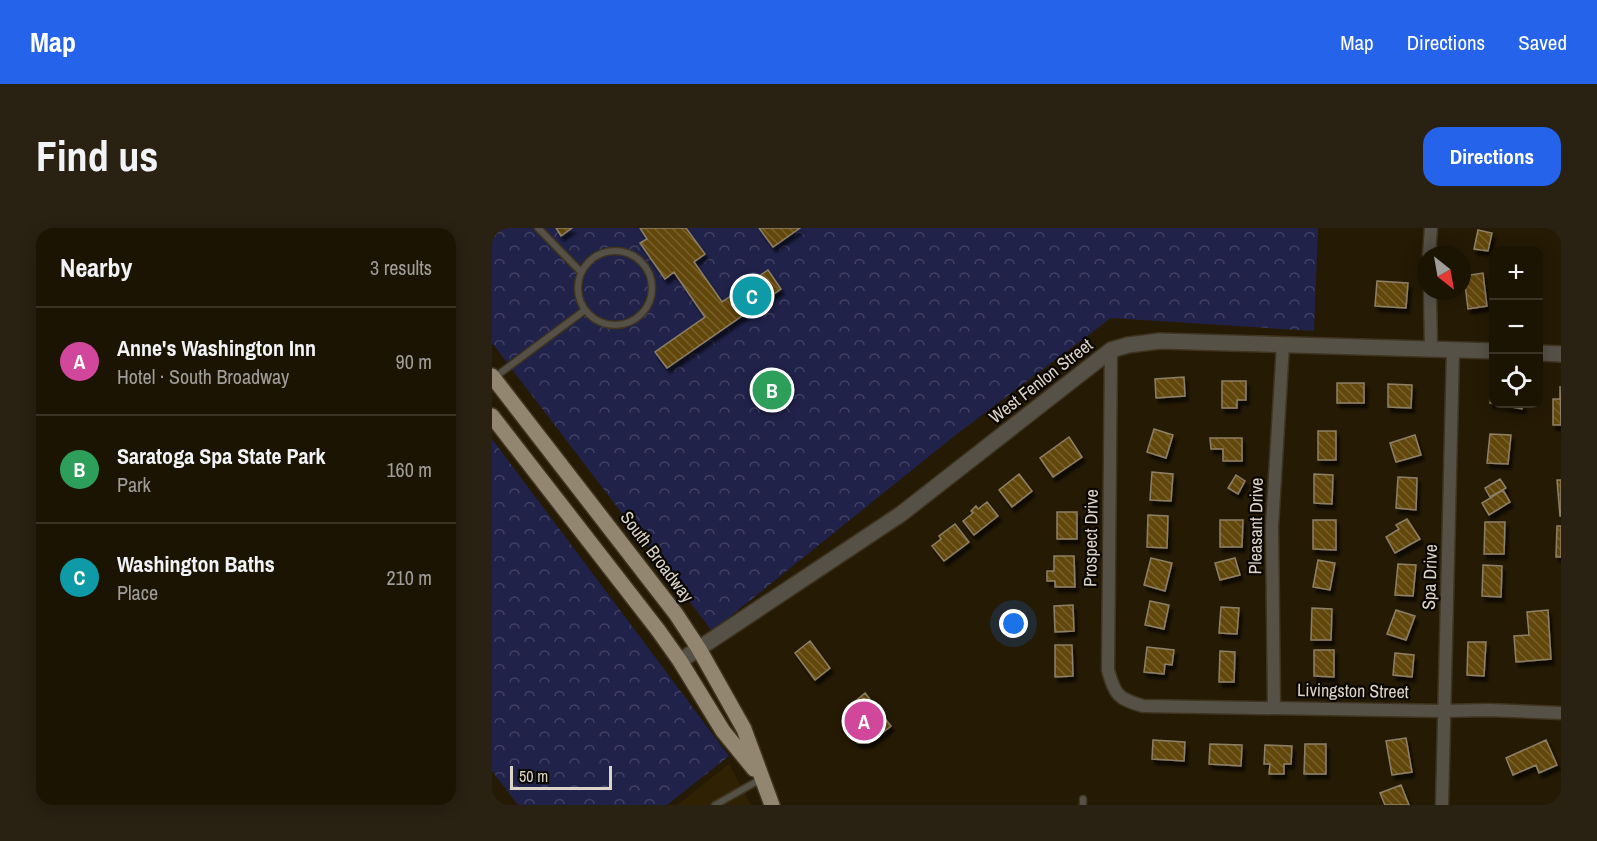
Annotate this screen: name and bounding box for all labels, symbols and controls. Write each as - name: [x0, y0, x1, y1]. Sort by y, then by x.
- text: Map: [30, 23, 76, 61]
- text: Map: [1340, 28, 1374, 57]
- text: Directions: [1407, 28, 1485, 57]
- text: Saved: [1518, 28, 1567, 57]
- button: Directions: [1423, 127, 1561, 186]
- text: Find us: [36, 128, 158, 184]
- north arrow: [1417, 246, 1471, 300]
- map controls: [1489, 246, 1543, 408]
- button: +: [1489, 246, 1543, 300]
- text: Nearby: [60, 250, 132, 285]
- text: 3 results: [370, 254, 432, 281]
- pin: C: [732, 274, 772, 318]
- button: −: [1489, 300, 1543, 354]
- street label: West Fenlon Street: [984, 332, 1098, 429]
- text: Anne's Washington Inn: [117, 333, 316, 363]
- text: A: [74, 348, 85, 375]
- text: 90 m: [396, 348, 432, 375]
- button: locate: [1489, 354, 1543, 408]
- text: Hotel · South Broadway: [117, 363, 289, 390]
- pin: B: [752, 368, 792, 412]
- text: Saratoga Spa State Park: [117, 441, 326, 471]
- text: B: [74, 456, 85, 483]
- text: 160 m: [386, 456, 432, 483]
- text: Park: [117, 471, 151, 498]
- street label: Pleasant Drive: [1242, 477, 1269, 575]
- street label: Prospect Drive: [1077, 489, 1104, 587]
- street label: South Broadway: [615, 506, 700, 608]
- street label: Spa Drive: [1416, 544, 1443, 610]
- text: Washington Baths: [117, 549, 275, 579]
- text: C: [74, 564, 85, 591]
- text: 210 m: [386, 564, 432, 591]
- text: Place: [117, 579, 158, 606]
- your location: [999, 609, 1028, 638]
- street label: Livingston Street: [1297, 677, 1409, 704]
- pin: A: [844, 698, 884, 744]
- scale bar: [510, 763, 612, 790]
- text: 50 m: [519, 765, 548, 787]

